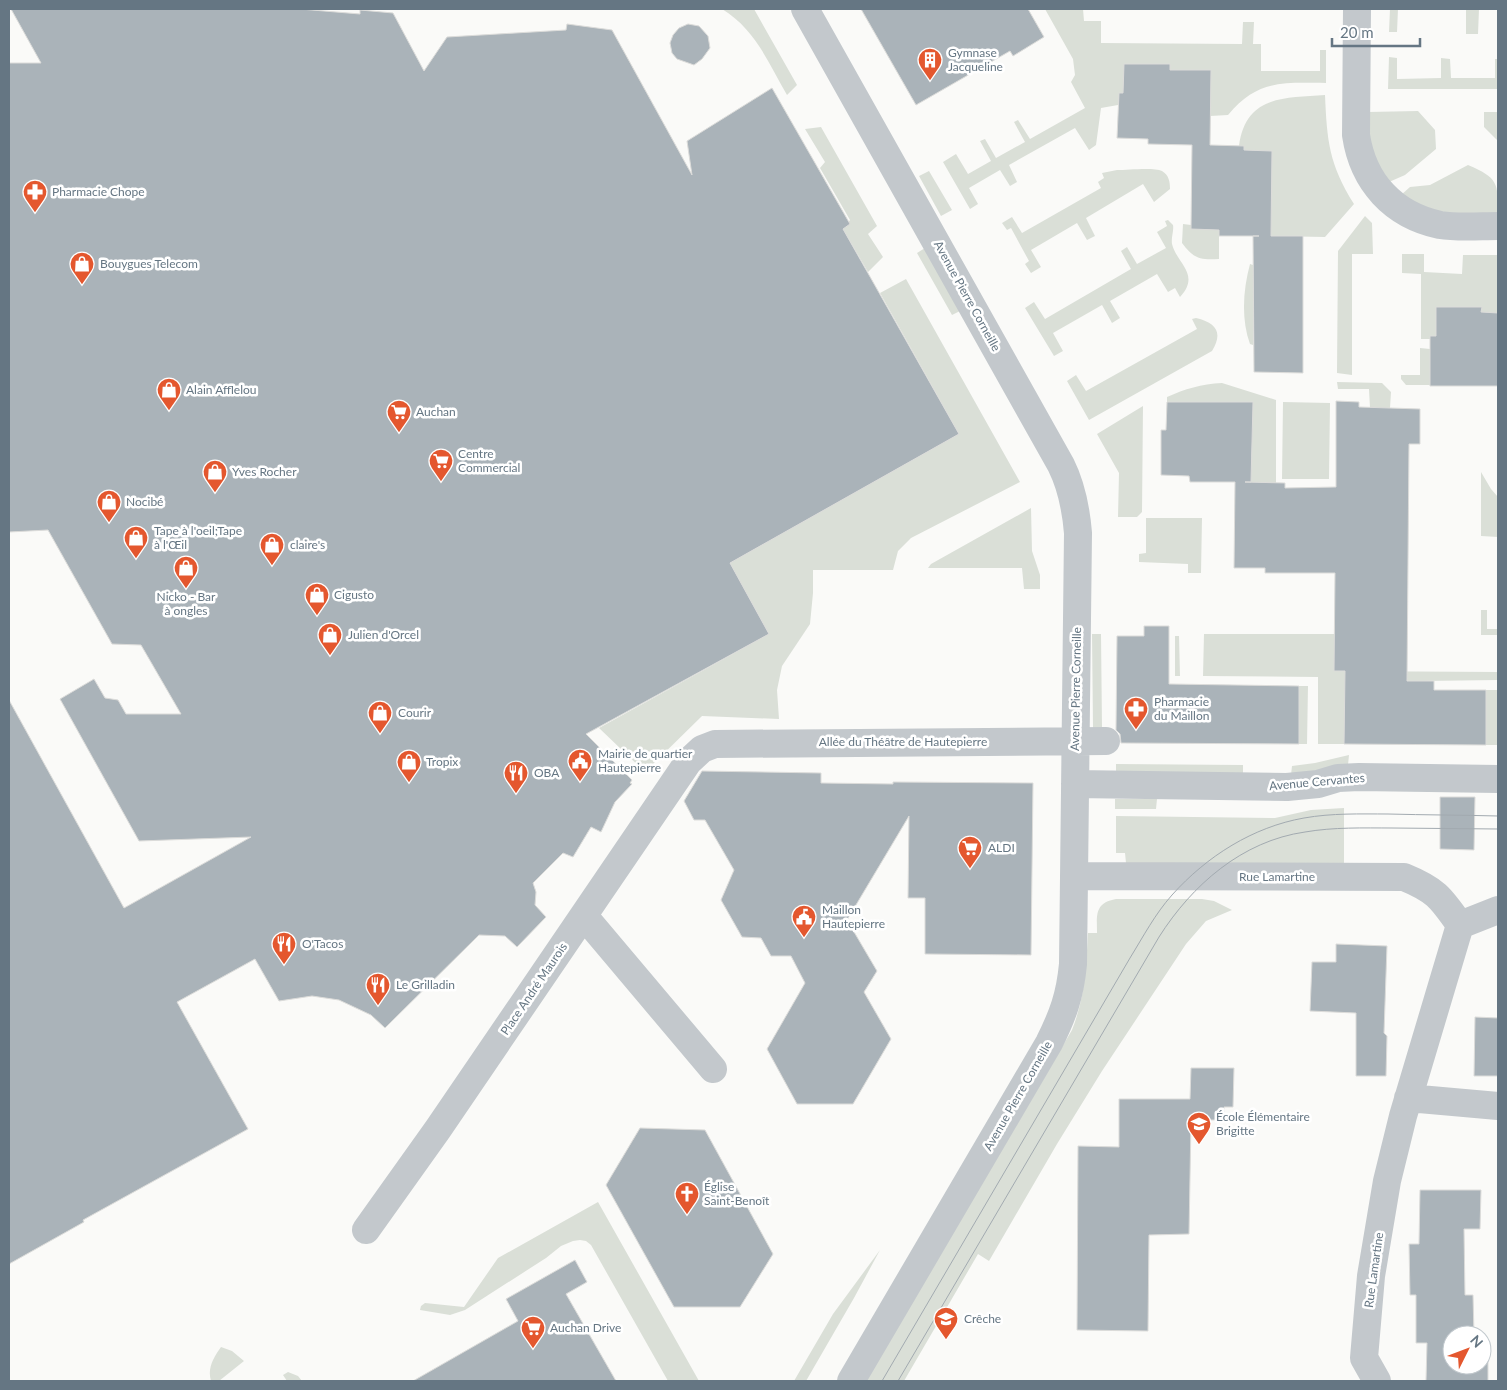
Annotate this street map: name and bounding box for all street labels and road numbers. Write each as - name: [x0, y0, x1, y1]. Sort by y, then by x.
- street label: Avenue Pierre Corneille: [931, 238, 1004, 354]
- street label: Avenue Pierre Corneille: [1067, 627, 1084, 751]
- street label: Allée du Théâtre de Hautepierre: [819, 734, 987, 749]
- street label: Avenue Cervantes: [1269, 770, 1365, 793]
- street label: Rue Lamartine: [1239, 869, 1315, 884]
- street label: Place André Maurois: [497, 940, 570, 1038]
- street label: Avenue Pierre Corneille: [980, 1038, 1055, 1153]
- street label: Rue Lamartine: [1361, 1231, 1386, 1309]

